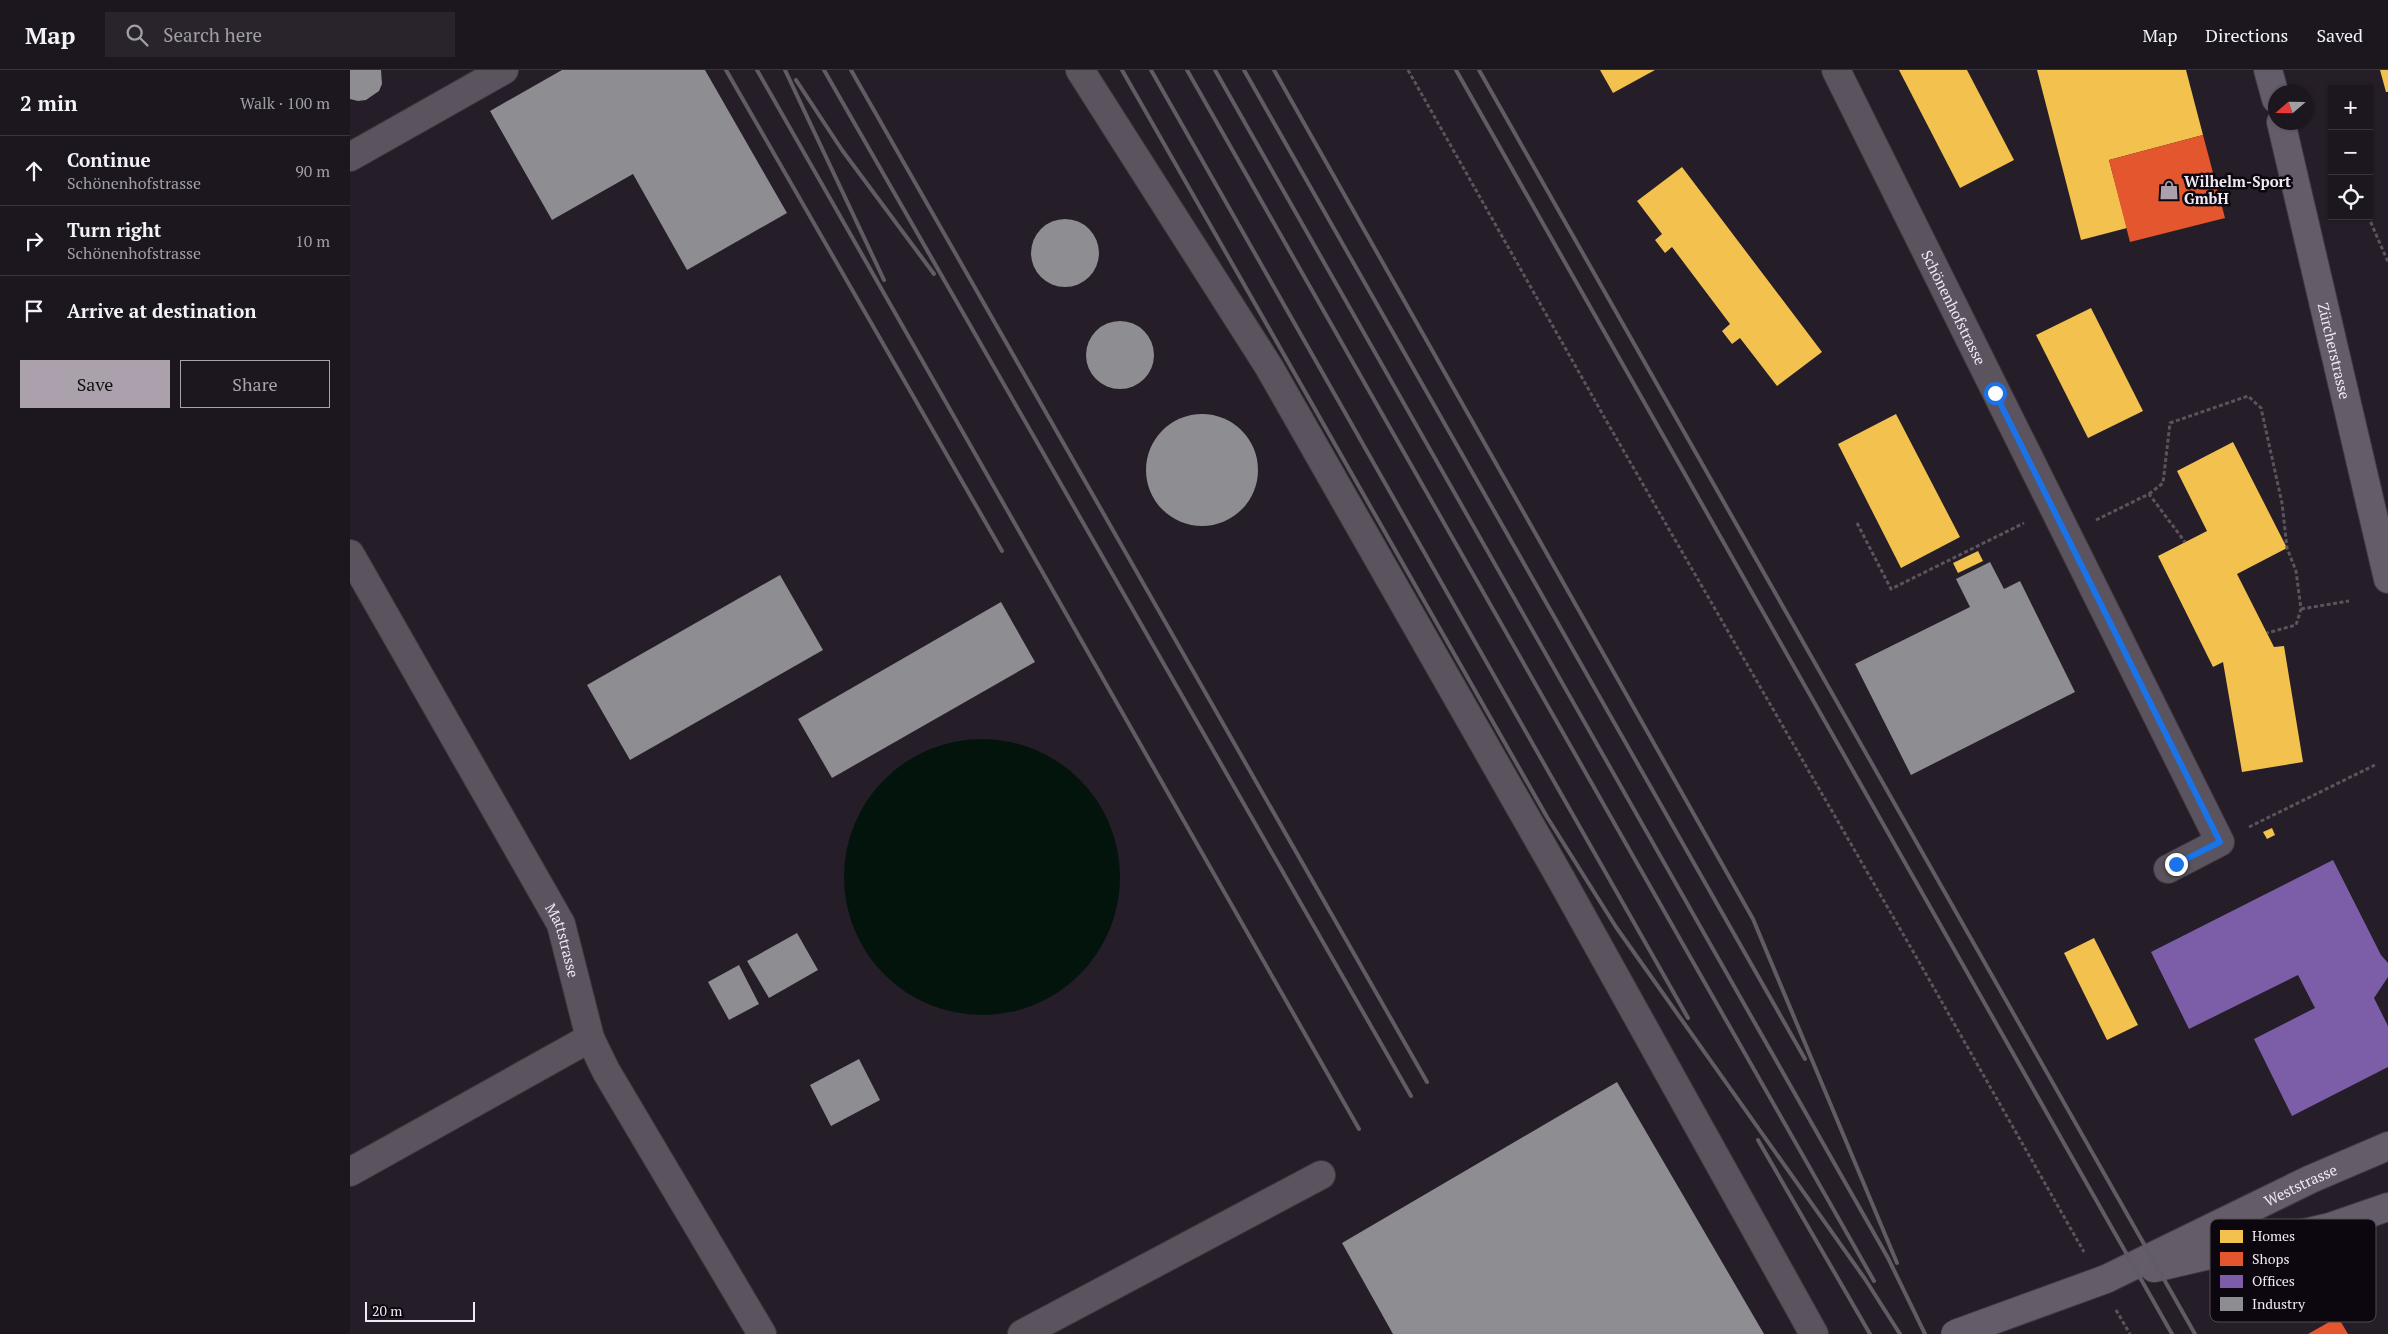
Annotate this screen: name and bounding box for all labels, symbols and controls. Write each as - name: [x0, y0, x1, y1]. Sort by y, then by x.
- search box: [105, 12, 455, 57]
- text: Map: [25, 19, 75, 51]
- icon: search: [123, 21, 151, 49]
- text: Search here: [163, 22, 262, 47]
- text: Map: [2142, 23, 2177, 47]
- text: Directions: [2205, 23, 2288, 47]
- text: Saved: [2316, 23, 2363, 47]
- north arrow: [2268, 85, 2313, 130]
- map controls: [2328, 85, 2373, 220]
- button: +: [2328, 85, 2373, 130]
- text: 2 min: [20, 89, 77, 117]
- text: Walk · 100 m: [240, 92, 330, 114]
- button: −: [2328, 130, 2373, 175]
- text: Continue: [67, 147, 151, 172]
- icon: ahead: [20, 157, 48, 185]
- text: 90 m: [295, 160, 330, 182]
- place label: Wilhelm-Sport GmbH: [2184, 171, 2291, 208]
- text: Schönenhofstrasse: [67, 172, 201, 194]
- button: locate: [2328, 175, 2373, 220]
- shop icon: Wilhelm-Sport GmbH: [2158, 179, 2180, 201]
- text: Turn right: [67, 217, 161, 242]
- icon: right: [20, 227, 48, 255]
- text: 10 m: [295, 230, 330, 252]
- text: Schönenhofstrasse: [67, 242, 201, 264]
- street label: Schönenhofstrasse: [1917, 247, 1991, 368]
- icon: arrive: [20, 297, 48, 325]
- text: Arrive at destination: [67, 298, 256, 323]
- street label: Zürcherstrasse: [2314, 301, 2356, 401]
- button: Save: [20, 360, 170, 408]
- button: Share: [180, 360, 330, 408]
- route start: [1984, 382, 2007, 405]
- route end: [2165, 853, 2188, 876]
- street label: Mattstrasse: [541, 899, 584, 980]
- street label: Weststrasse: [2260, 1159, 2340, 1211]
- legend: [2210, 1219, 2376, 1322]
- text: Homes: [2252, 1226, 2295, 1245]
- text: Shops: [2252, 1249, 2289, 1268]
- text: Offices: [2252, 1271, 2295, 1290]
- text: Industry: [2252, 1294, 2306, 1313]
- scale bar: [365, 1299, 475, 1322]
- text: 20 m: [372, 1301, 402, 1320]

